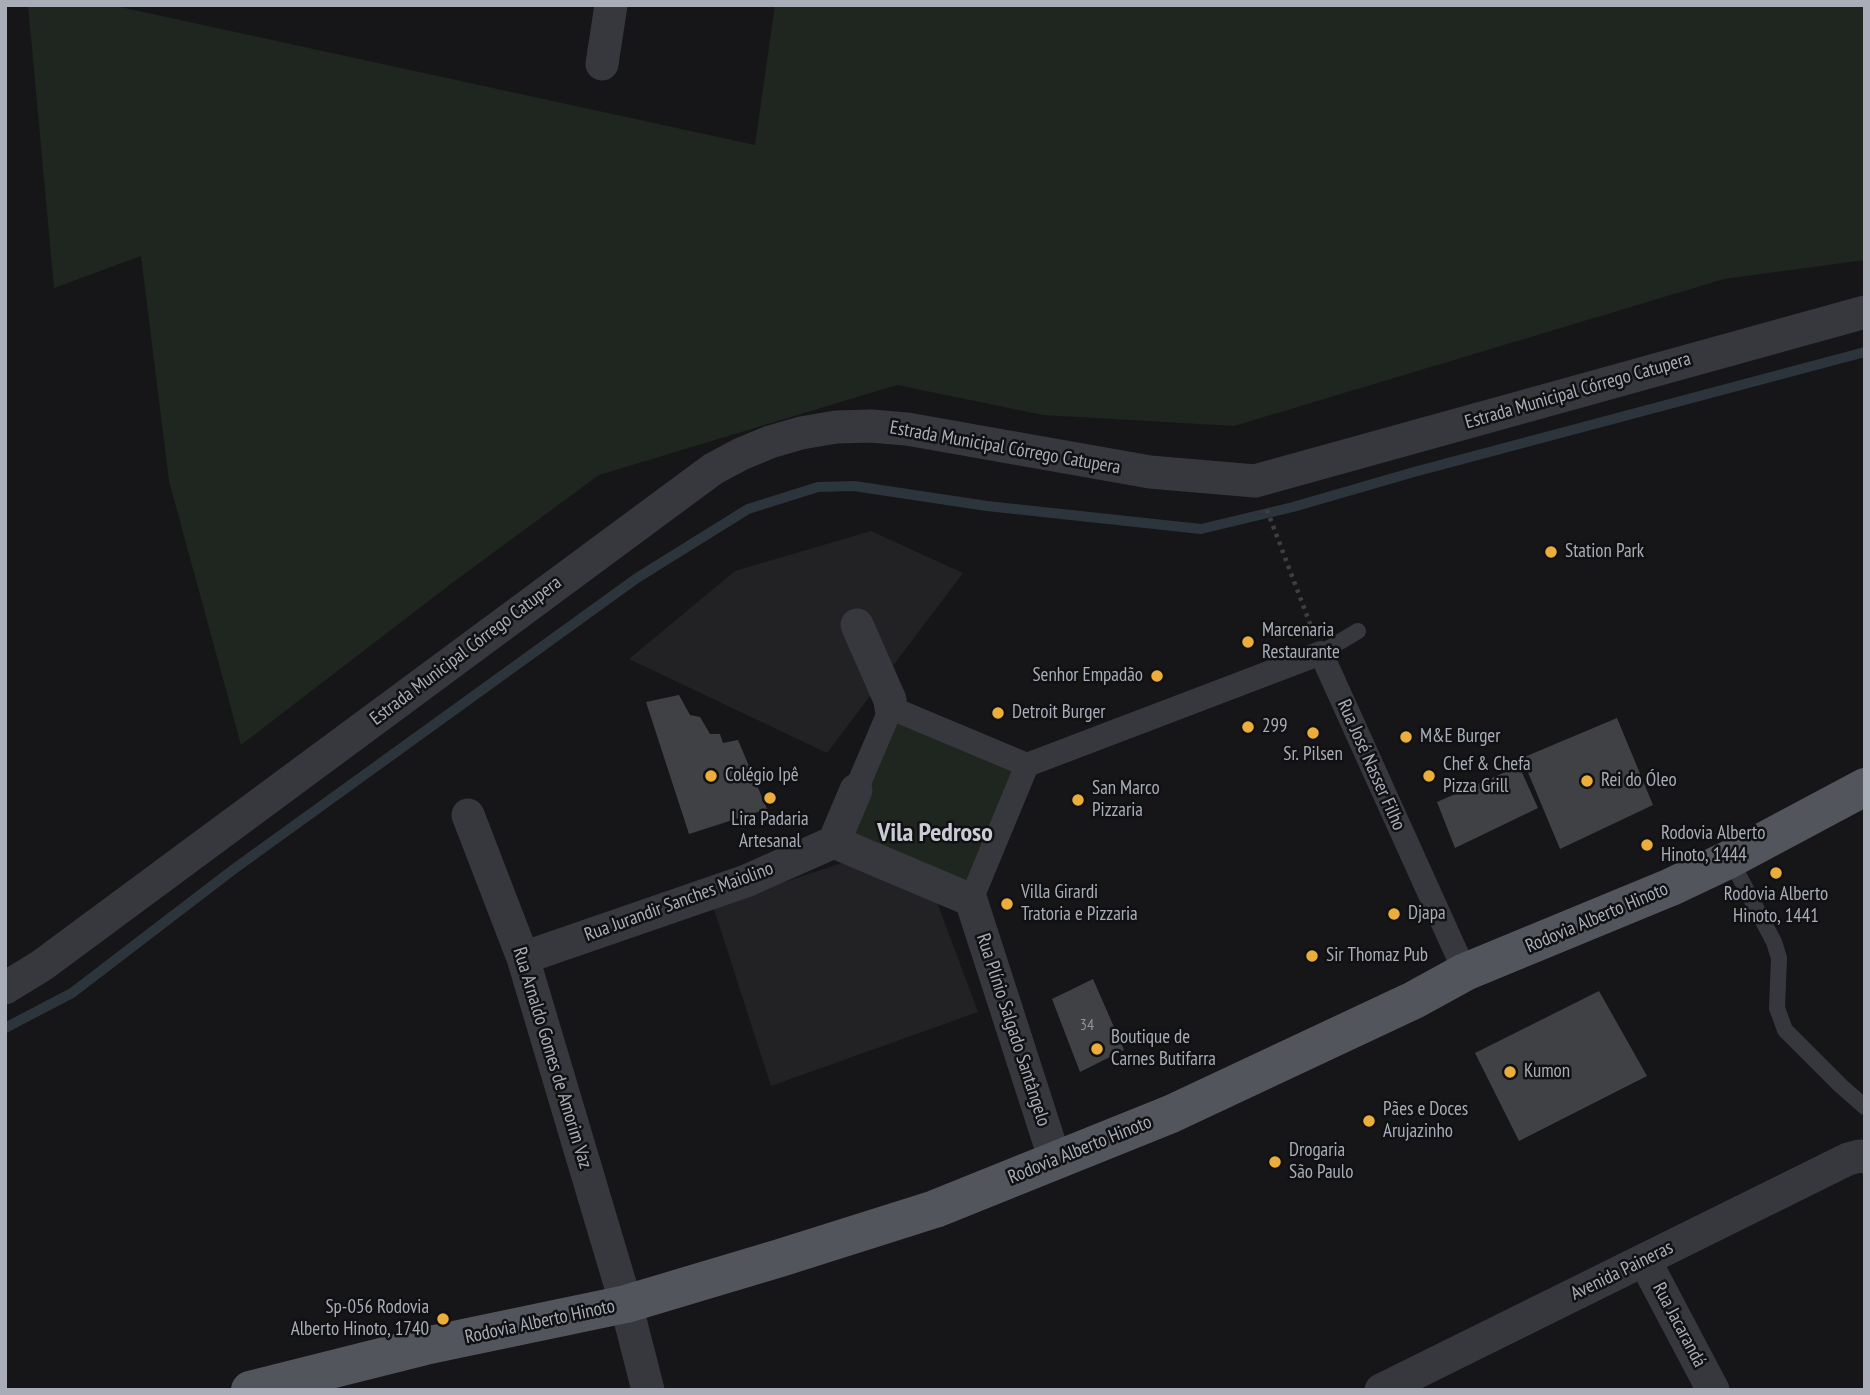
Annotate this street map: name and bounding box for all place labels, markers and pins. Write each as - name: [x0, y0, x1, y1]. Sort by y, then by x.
- place label: Station Park: [1565, 541, 1644, 563]
- marker: Station Park: [1543, 544, 1559, 560]
- place label: Marcenaria Restaurante: [1262, 620, 1340, 664]
- marker: Marcenaria Restaurante: [1240, 634, 1256, 650]
- place label: Senhor Empadão: [1032, 665, 1143, 687]
- marker: Senhor Empadão: [1149, 668, 1165, 684]
- place label: Detroit Burger: [1012, 702, 1105, 724]
- marker: Detroit Burger: [990, 705, 1006, 721]
- place label: 299: [1262, 716, 1288, 738]
- marker: 299: [1240, 719, 1256, 735]
- marker: Sr. Pilsen: [1305, 725, 1321, 741]
- place label: M&E Burger: [1420, 726, 1500, 748]
- marker: M&E Burger: [1398, 729, 1414, 745]
- place label: Sr. Pilsen: [1283, 744, 1343, 766]
- place label: Chef & Chefa Pizza Grill: [1443, 754, 1531, 798]
- place label: Colégio Ipê: [725, 765, 799, 787]
- marker: Colégio Ipê: [703, 768, 719, 784]
- marker: Chef & Chefa Pizza Grill: [1421, 768, 1437, 784]
- place label: Rei do Óleo: [1601, 770, 1677, 792]
- marker: Rei do Óleo: [1579, 773, 1595, 789]
- place label: San Marco Pizzaria: [1092, 778, 1160, 822]
- marker: Lira Padaria Artesanal: [762, 790, 778, 806]
- marker: San Marco Pizzaria: [1070, 792, 1086, 808]
- place label: Lira Padaria Artesanal: [731, 809, 809, 853]
- place label: Rodovia Alberto Hinoto, 1444: [1661, 823, 1765, 867]
- marker: Rodovia Alberto Hinoto, 1444: [1639, 837, 1655, 853]
- marker: Rodovia Alberto Hinoto, 1441: [1768, 865, 1784, 881]
- place label: Villa Girardi Tratoria e Pizzaria: [1021, 882, 1138, 926]
- place label: Rodovia Alberto Hinoto, 1441: [1724, 884, 1828, 928]
- marker: Villa Girardi Tratoria e Pizzaria: [999, 896, 1015, 912]
- place label: Djapa: [1408, 903, 1446, 925]
- marker: Djapa: [1386, 906, 1402, 922]
- place label: Sir Thomaz Pub: [1326, 945, 1428, 967]
- marker: Sir Thomaz Pub: [1304, 948, 1320, 964]
- place label: Boutique de Carnes Butifarra: [1111, 1027, 1216, 1071]
- marker: Boutique de Carnes Butifarra: [1089, 1041, 1105, 1057]
- place label: Kumon: [1524, 1061, 1570, 1083]
- marker: Kumon: [1502, 1064, 1518, 1080]
- place label: Pães e Doces Arujazinho: [1383, 1099, 1468, 1143]
- marker: Pães e Doces Arujazinho: [1361, 1113, 1377, 1129]
- place label: Drogaria São Paulo: [1289, 1140, 1354, 1184]
- marker: Drogaria São Paulo: [1267, 1154, 1283, 1170]
- place label: Sp-056 Rodovia Alberto Hinoto, 1740: [291, 1297, 429, 1341]
- marker: Sp-056 Rodovia Alberto Hinoto, 1740: [435, 1311, 451, 1327]

